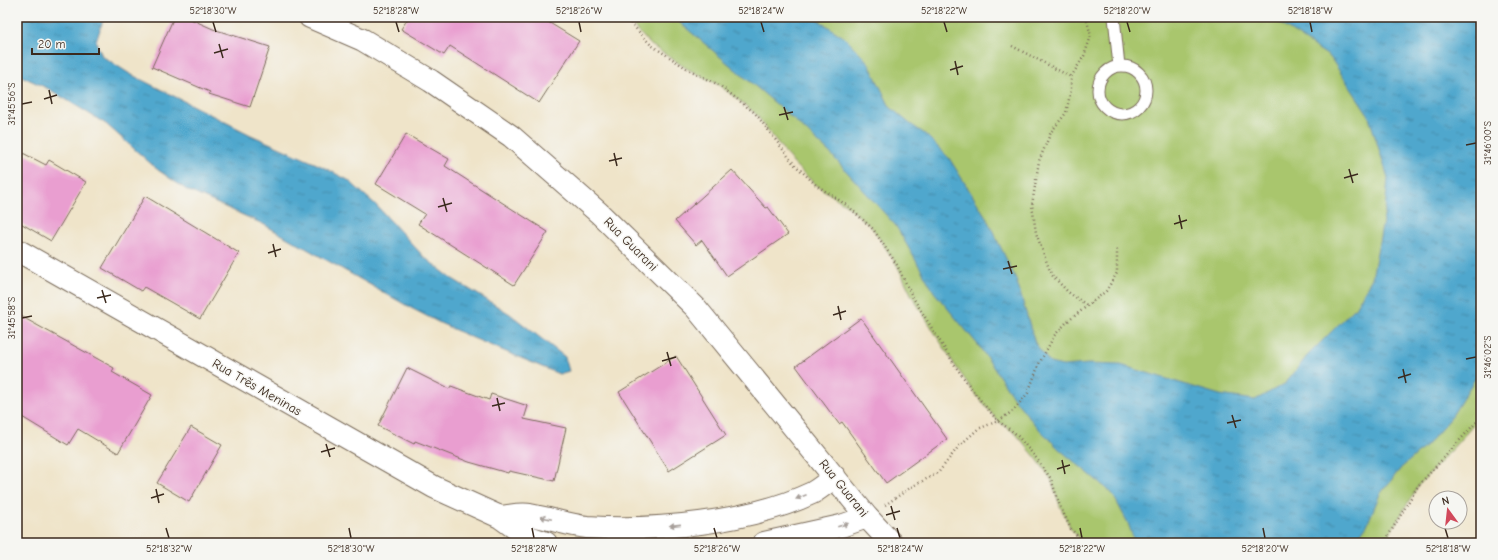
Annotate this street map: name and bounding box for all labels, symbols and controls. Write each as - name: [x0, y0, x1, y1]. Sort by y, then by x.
- text: 52°18'30"W: [190, 5, 237, 17]
- text: 52°18'28"W: [373, 5, 419, 17]
- text: 52°18'26"W: [556, 5, 602, 17]
- text: 52°18'24"W: [738, 5, 784, 17]
- text: 52°18'22"W: [921, 5, 967, 17]
- text: 52°18'20"W: [1104, 5, 1151, 17]
- text: 52°18'18"W: [1288, 5, 1333, 17]
- scale bar: [32, 30, 99, 56]
- text: 20 m: [38, 37, 66, 51]
- text: 31°45'56"S: [6, 82, 18, 125]
- text: 31°46'00"S: [1482, 120, 1494, 165]
- street label: Rua Guarani: [601, 214, 661, 274]
- text: 31°45'58"S: [6, 296, 18, 339]
- text: 31°46'02"S: [1482, 335, 1494, 379]
- street label: Rua Trẽs Meninas: [210, 355, 304, 419]
- street label: Rua Guarani: [816, 456, 872, 520]
- north arrow: [1428, 490, 1468, 530]
- one-way arrow: [796, 494, 807, 500]
- text: N: [1440, 494, 1451, 508]
- one-way arrow: [540, 515, 552, 521]
- one-way arrow: [669, 522, 681, 528]
- one-way arrow: [837, 522, 849, 528]
- text: 52°18'32"W: [146, 543, 192, 555]
- text: 52°18'30"W: [328, 543, 375, 555]
- text: 52°18'28"W: [511, 543, 557, 555]
- text: 52°18'26"W: [694, 543, 740, 555]
- text: 52°18'24"W: [877, 543, 923, 555]
- text: 52°18'22"W: [1059, 543, 1105, 555]
- text: 52°18'20"W: [1242, 543, 1289, 555]
- text: 52°18'18"W: [1426, 543, 1471, 555]

